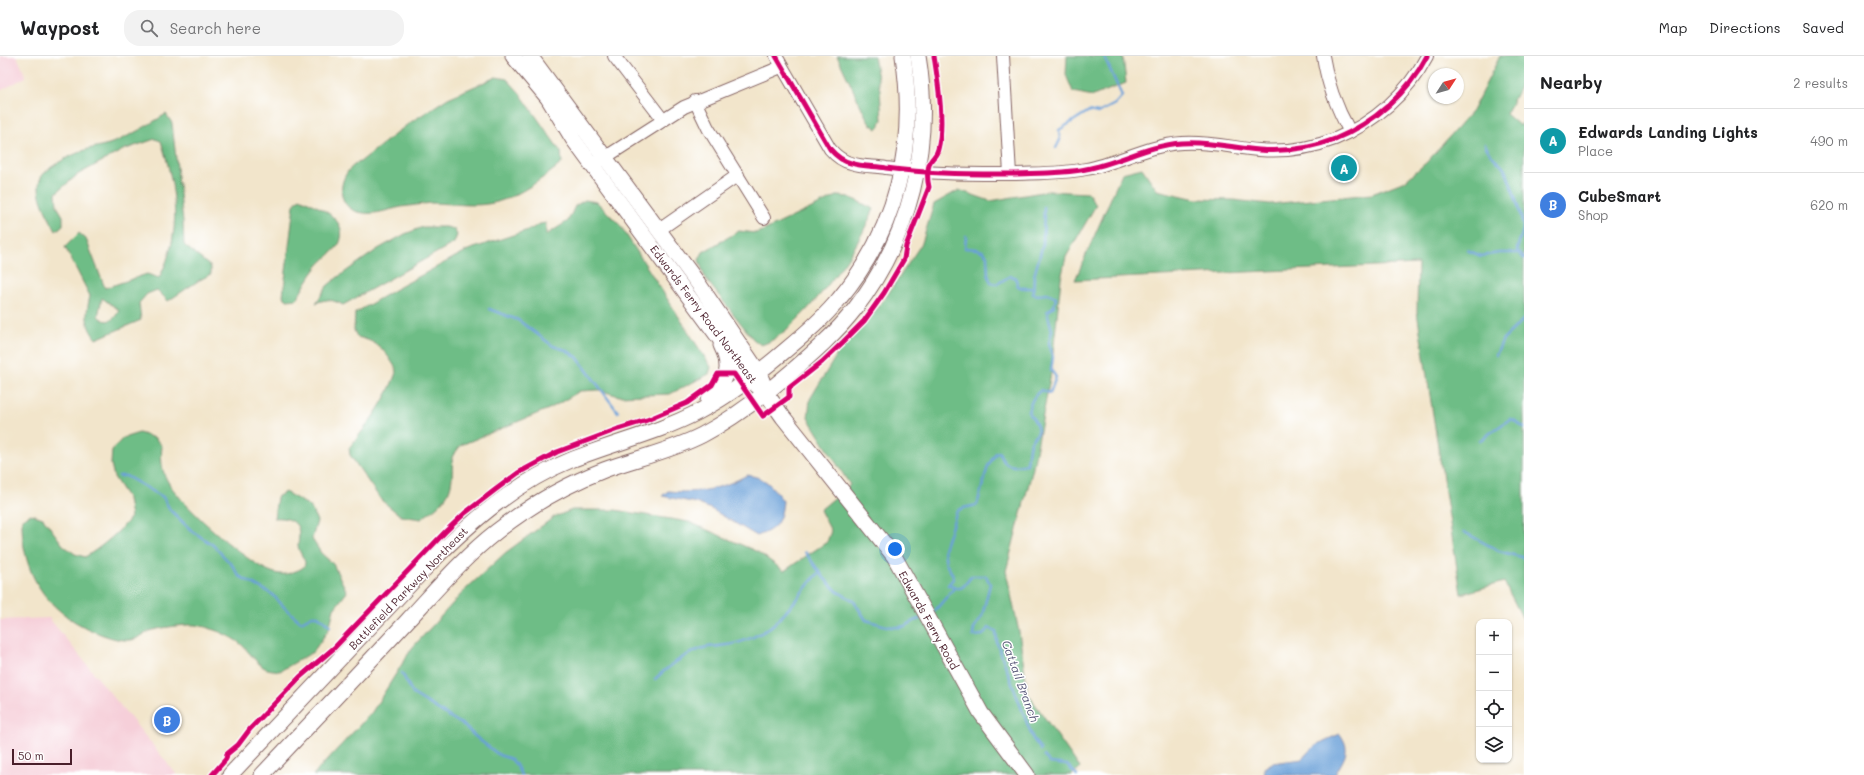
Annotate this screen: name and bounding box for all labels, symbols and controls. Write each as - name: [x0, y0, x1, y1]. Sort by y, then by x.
- search box: [124, 10, 404, 46]
- text: Waypost: [20, 15, 100, 40]
- icon: search: [138, 17, 160, 39]
- text: Search here: [170, 18, 261, 38]
- text: Map: [1659, 18, 1687, 37]
- text: Directions: [1709, 18, 1780, 37]
- text: Saved: [1802, 18, 1844, 37]
- north arrow: [1428, 68, 1464, 104]
- text: Nearby: [1540, 71, 1602, 93]
- text: 2 results: [1793, 74, 1848, 91]
- text: Edwards Landing Lights: [1578, 122, 1758, 142]
- text: A: [1548, 132, 1558, 149]
- text: 490 m: [1810, 132, 1848, 149]
- text: Place: [1578, 142, 1613, 159]
- pin: A: [1331, 153, 1357, 183]
- text: CubeSmart: [1578, 186, 1661, 206]
- text: B: [1549, 196, 1557, 213]
- text: 620 m: [1810, 196, 1848, 213]
- text: Shop: [1578, 206, 1608, 223]
- street label: Edwards Ferry Road Northeast: [647, 242, 761, 386]
- street label: Battlefield Parkway Northeast: [345, 523, 471, 653]
- your location: [885, 539, 905, 559]
- street label: Edwards Ferry Road: [896, 568, 962, 672]
- map controls: [1476, 619, 1512, 763]
- button: +: [1476, 619, 1512, 655]
- water label: Cattail Branch: [999, 638, 1043, 724]
- button: −: [1476, 655, 1512, 691]
- button: locate: [1476, 691, 1512, 727]
- pin: B: [154, 705, 180, 735]
- button: layers: [1476, 727, 1512, 763]
- scale bar: [12, 747, 72, 766]
- text: 50 m: [18, 748, 44, 763]

